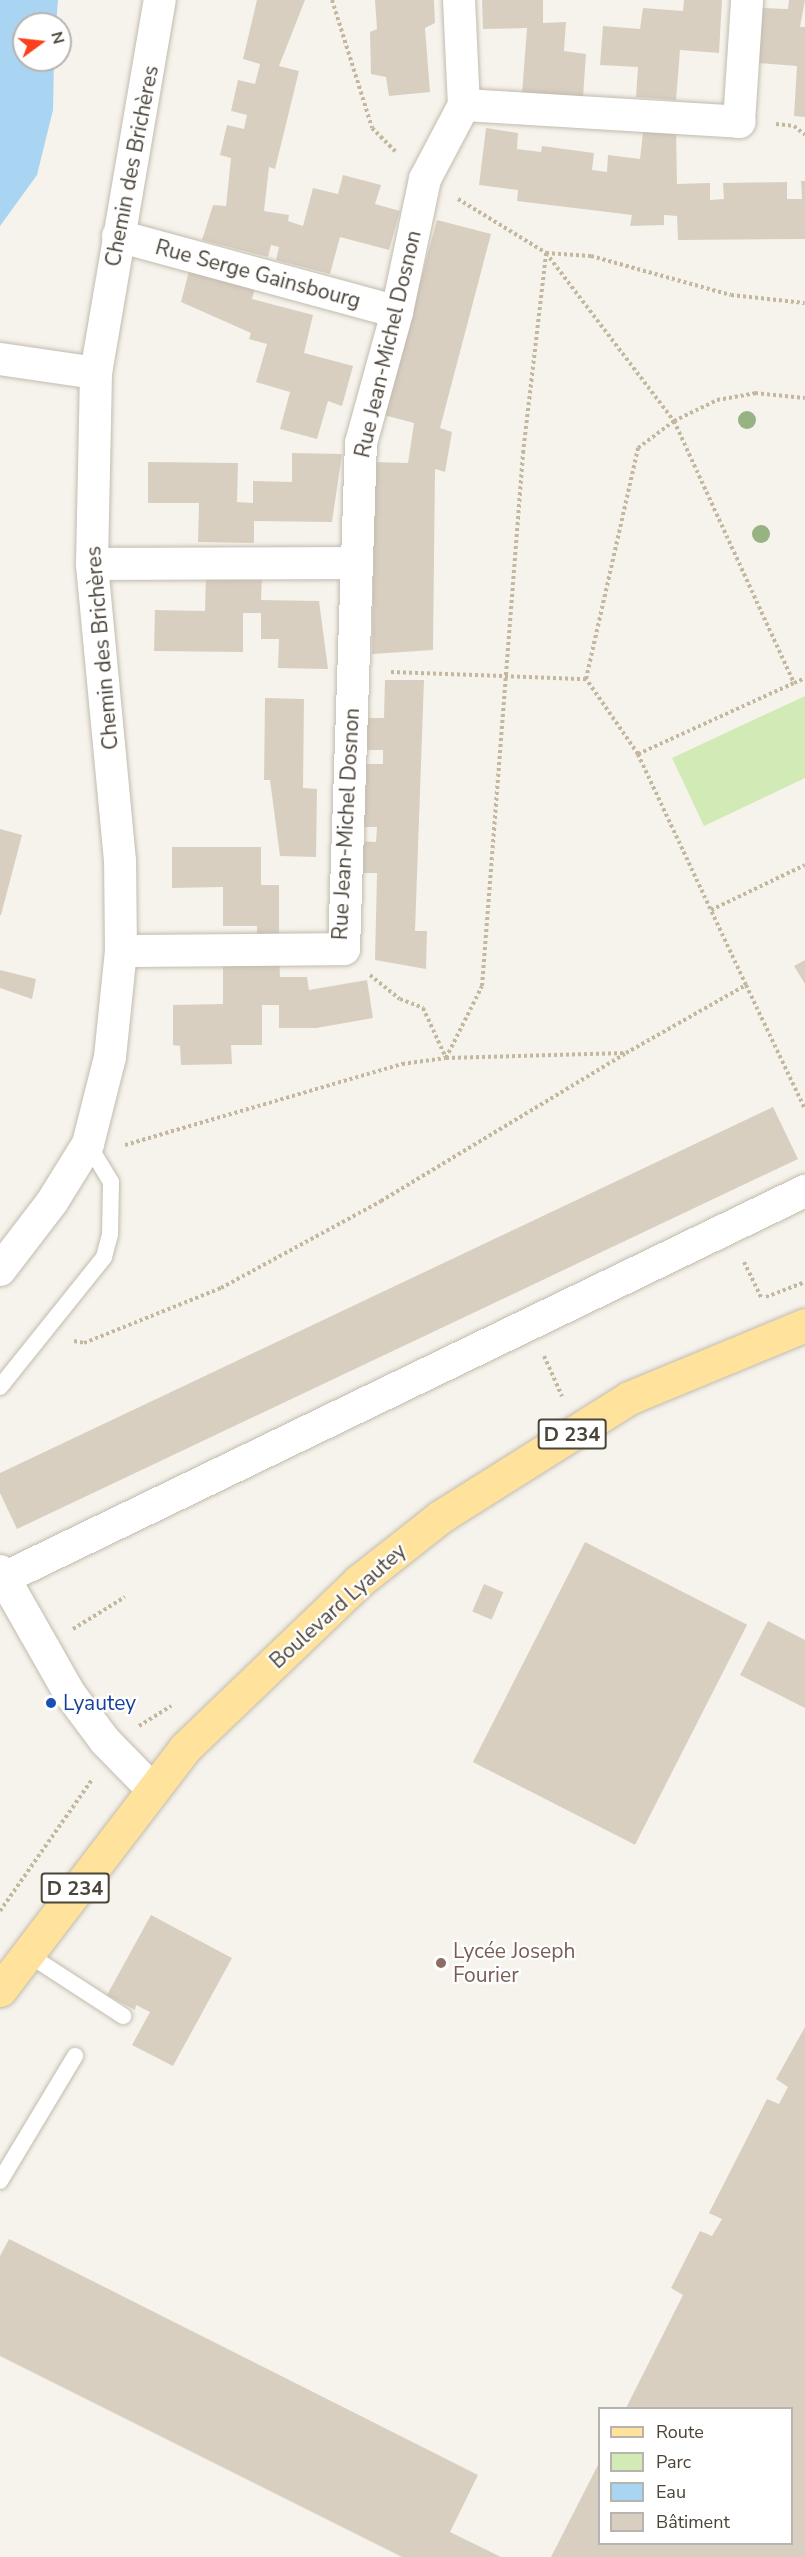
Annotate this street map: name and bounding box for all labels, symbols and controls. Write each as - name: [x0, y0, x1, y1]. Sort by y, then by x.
- north arrow: [12, 12, 72, 72]
- text: N: [45, 29, 70, 46]
- street label: Chemin des Brichères: [100, 63, 164, 269]
- street label: Rue Jean-Michel Dosnon: [350, 228, 426, 460]
- street label: Rue Serge Gainsbourg: [153, 234, 363, 314]
- street label: Chemin des Brichères: [81, 545, 123, 751]
- street label: Rue Jean-Michel Dosnon: [327, 707, 365, 941]
- road number: D 234: [538, 1417, 606, 1451]
- street label: Boulevard Lyautey: [265, 1538, 411, 1674]
- place label: Lyautey: [63, 1690, 136, 1716]
- marker: Lyautey: [44, 1696, 58, 1710]
- road number: D 234: [40, 1871, 110, 1905]
- place label: Lycée Joseph Fourier: [453, 1938, 575, 1988]
- marker: Lycée Joseph Fourier: [434, 1956, 448, 1970]
- legend: [598, 2407, 793, 2545]
- text: Route: [656, 2420, 704, 2444]
- text: Parc: [656, 2450, 691, 2474]
- text: Eau: [656, 2480, 686, 2504]
- text: Bâtiment: [656, 2510, 730, 2534]

